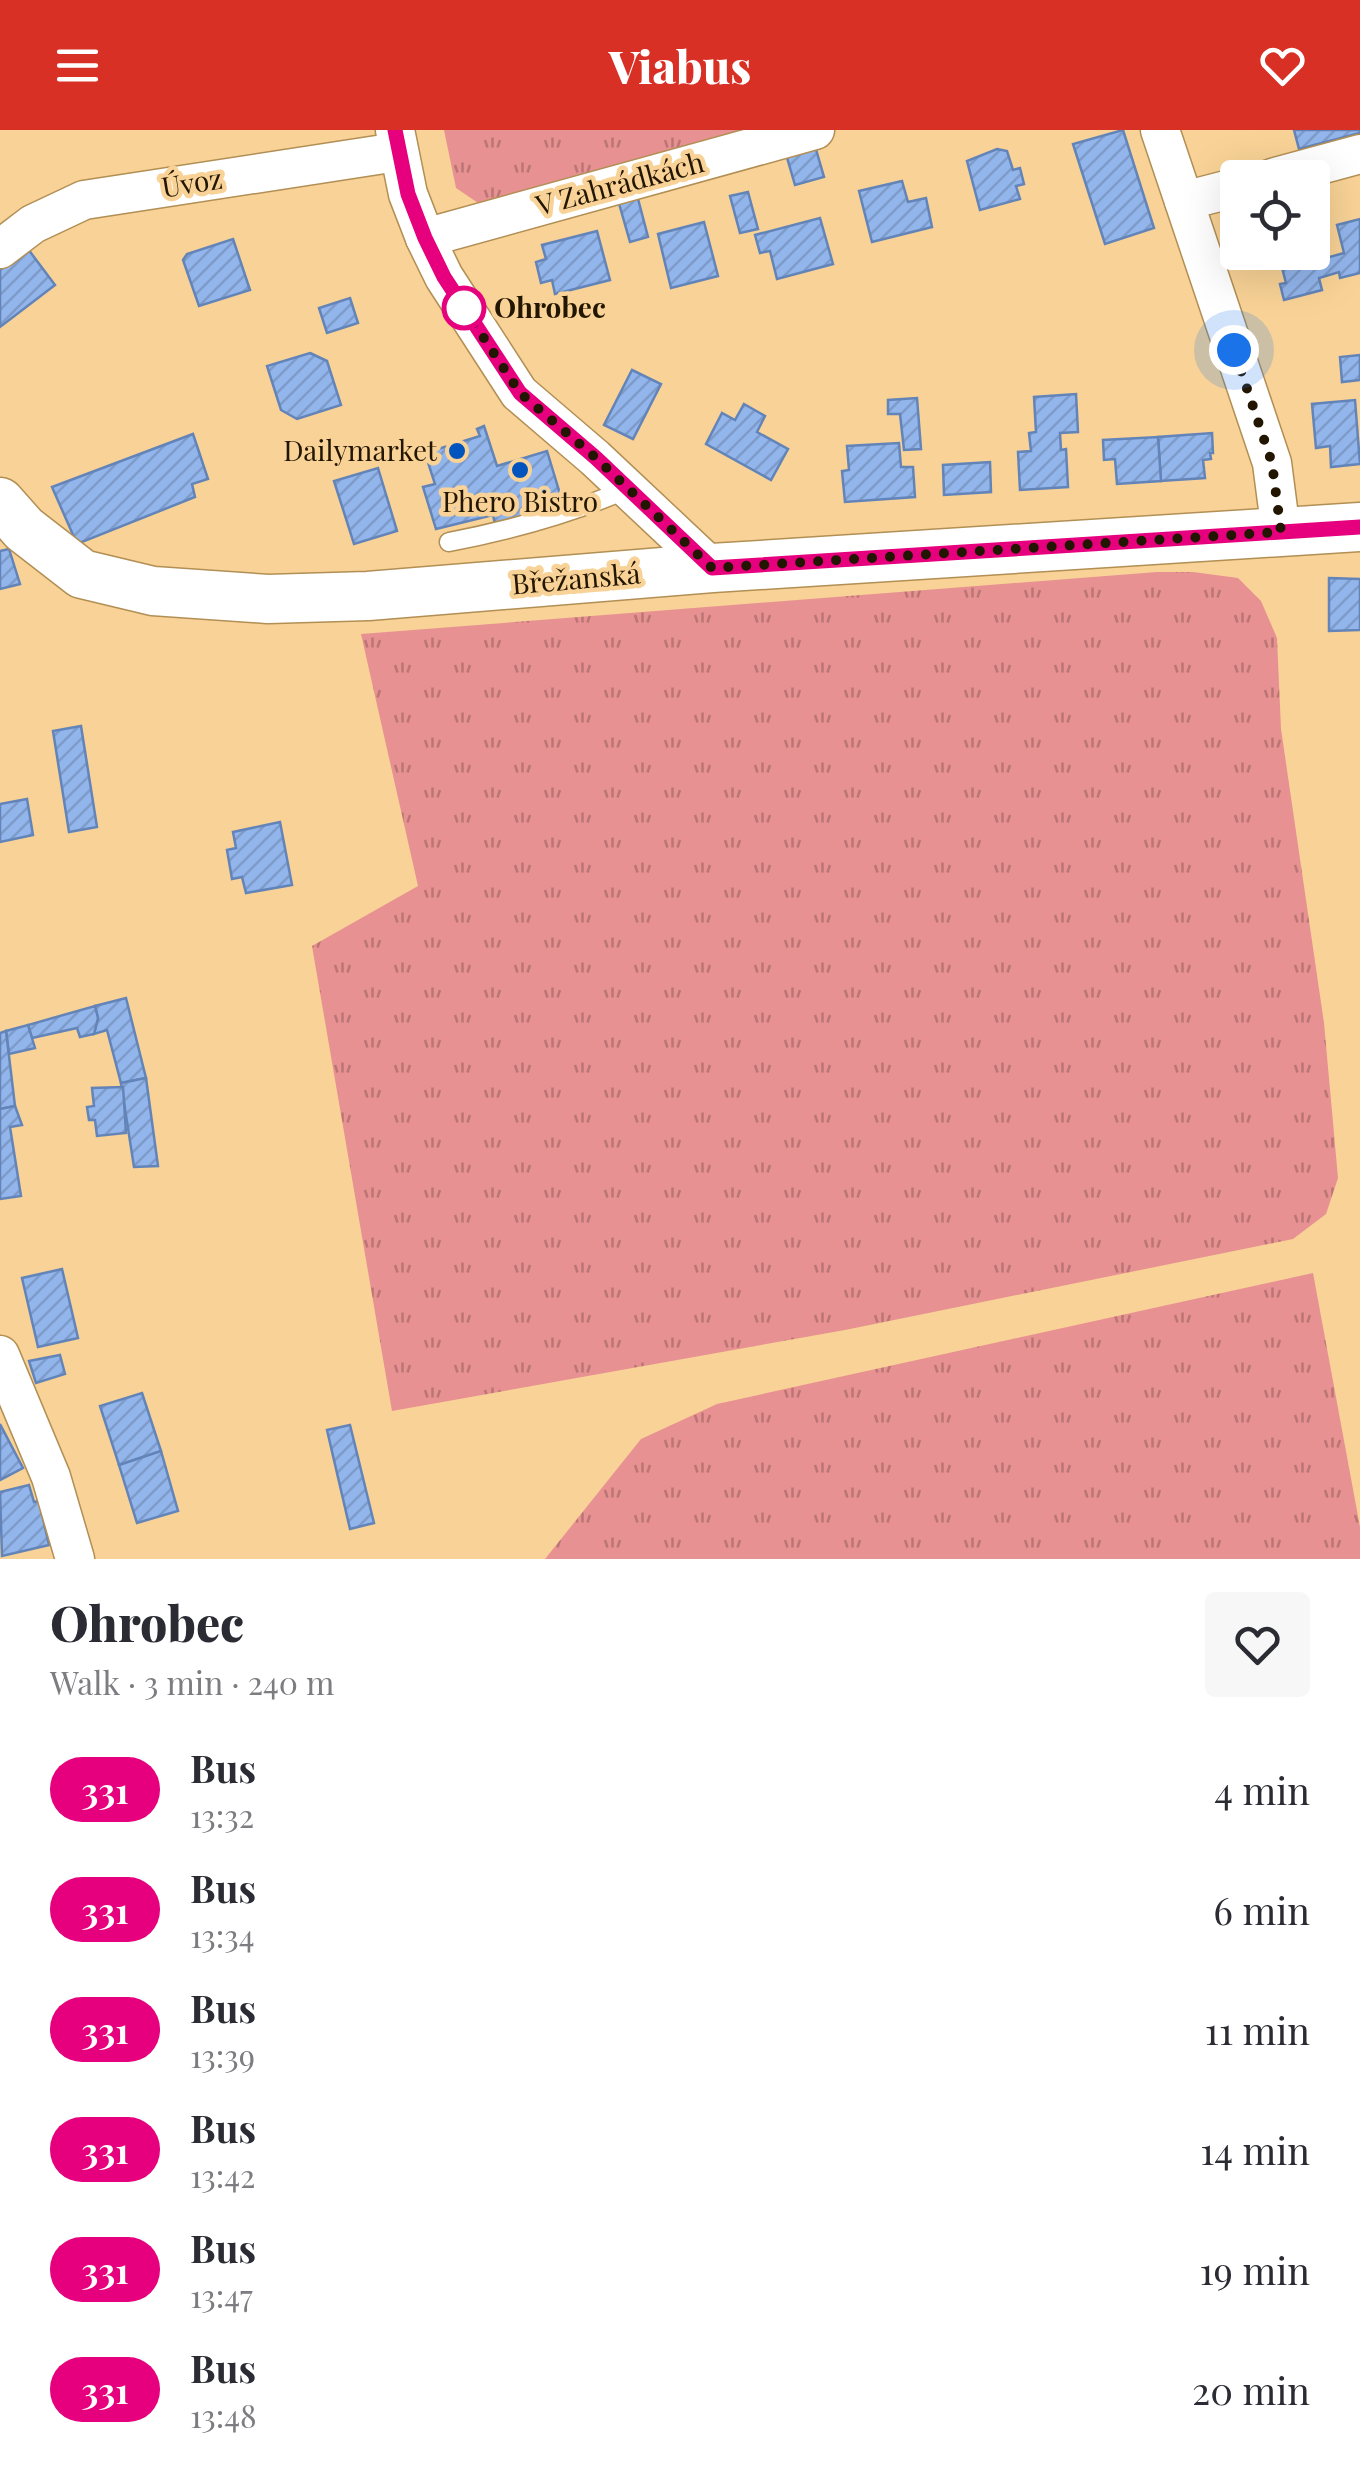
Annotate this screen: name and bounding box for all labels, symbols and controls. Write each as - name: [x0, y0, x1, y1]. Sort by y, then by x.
- text: Viabus: [609, 35, 751, 95]
- icon: menu: [50, 38, 105, 93]
- icon: heart: [1255, 38, 1310, 93]
- street label: V Zahrádkách: [531, 142, 708, 223]
- street label: Úvoz: [159, 158, 225, 205]
- map controls: [1220, 160, 1330, 270]
- button: locate: [1220, 160, 1330, 270]
- marker: Ohrobec: [443, 287, 485, 329]
- place label: Ohrobec: [494, 288, 606, 325]
- your location: [1209, 325, 1259, 375]
- place label: Dailymarket: [283, 431, 438, 468]
- marker: Dailymarket: [446, 440, 468, 462]
- marker: Phero Bistro: [509, 459, 531, 481]
- place label: Phero Bistro: [442, 482, 598, 519]
- street label: Břežanská: [510, 553, 642, 602]
- text: Ohrobec: [50, 1590, 244, 1654]
- button: heart: [1205, 1592, 1310, 1697]
- text: Walk · 3 min · 240 m: [50, 1660, 334, 1703]
- text: Bus: [190, 1742, 256, 1793]
- text: 4 min: [1214, 1764, 1310, 1815]
- text: 331: [81, 1766, 129, 1813]
- text: 13:32: [190, 1793, 254, 1836]
- text: Bus: [190, 1862, 256, 1913]
- text: 6 min: [1213, 1884, 1310, 1935]
- text: 331: [81, 1886, 129, 1933]
- text: 13:34: [190, 1913, 254, 1956]
- text: Bus: [190, 1982, 256, 2033]
- text: 11 min: [1205, 2004, 1310, 2055]
- text: 331: [81, 2006, 129, 2053]
- text: 13:39: [190, 2033, 255, 2076]
- text: Bus: [190, 2102, 256, 2153]
- text: 14 min: [1200, 2124, 1310, 2175]
- text: 331: [81, 2126, 129, 2173]
- text: 13:42: [190, 2153, 255, 2196]
- text: Bus: [190, 2222, 256, 2273]
- text: 19 min: [1200, 2244, 1310, 2295]
- text: 331: [81, 2246, 129, 2293]
- text: 13:47: [190, 2273, 253, 2316]
- text: Bus: [190, 2342, 256, 2393]
- text: 20 min: [1192, 2364, 1310, 2415]
- text: 331: [81, 2366, 129, 2413]
- text: 13:48: [190, 2393, 257, 2436]

